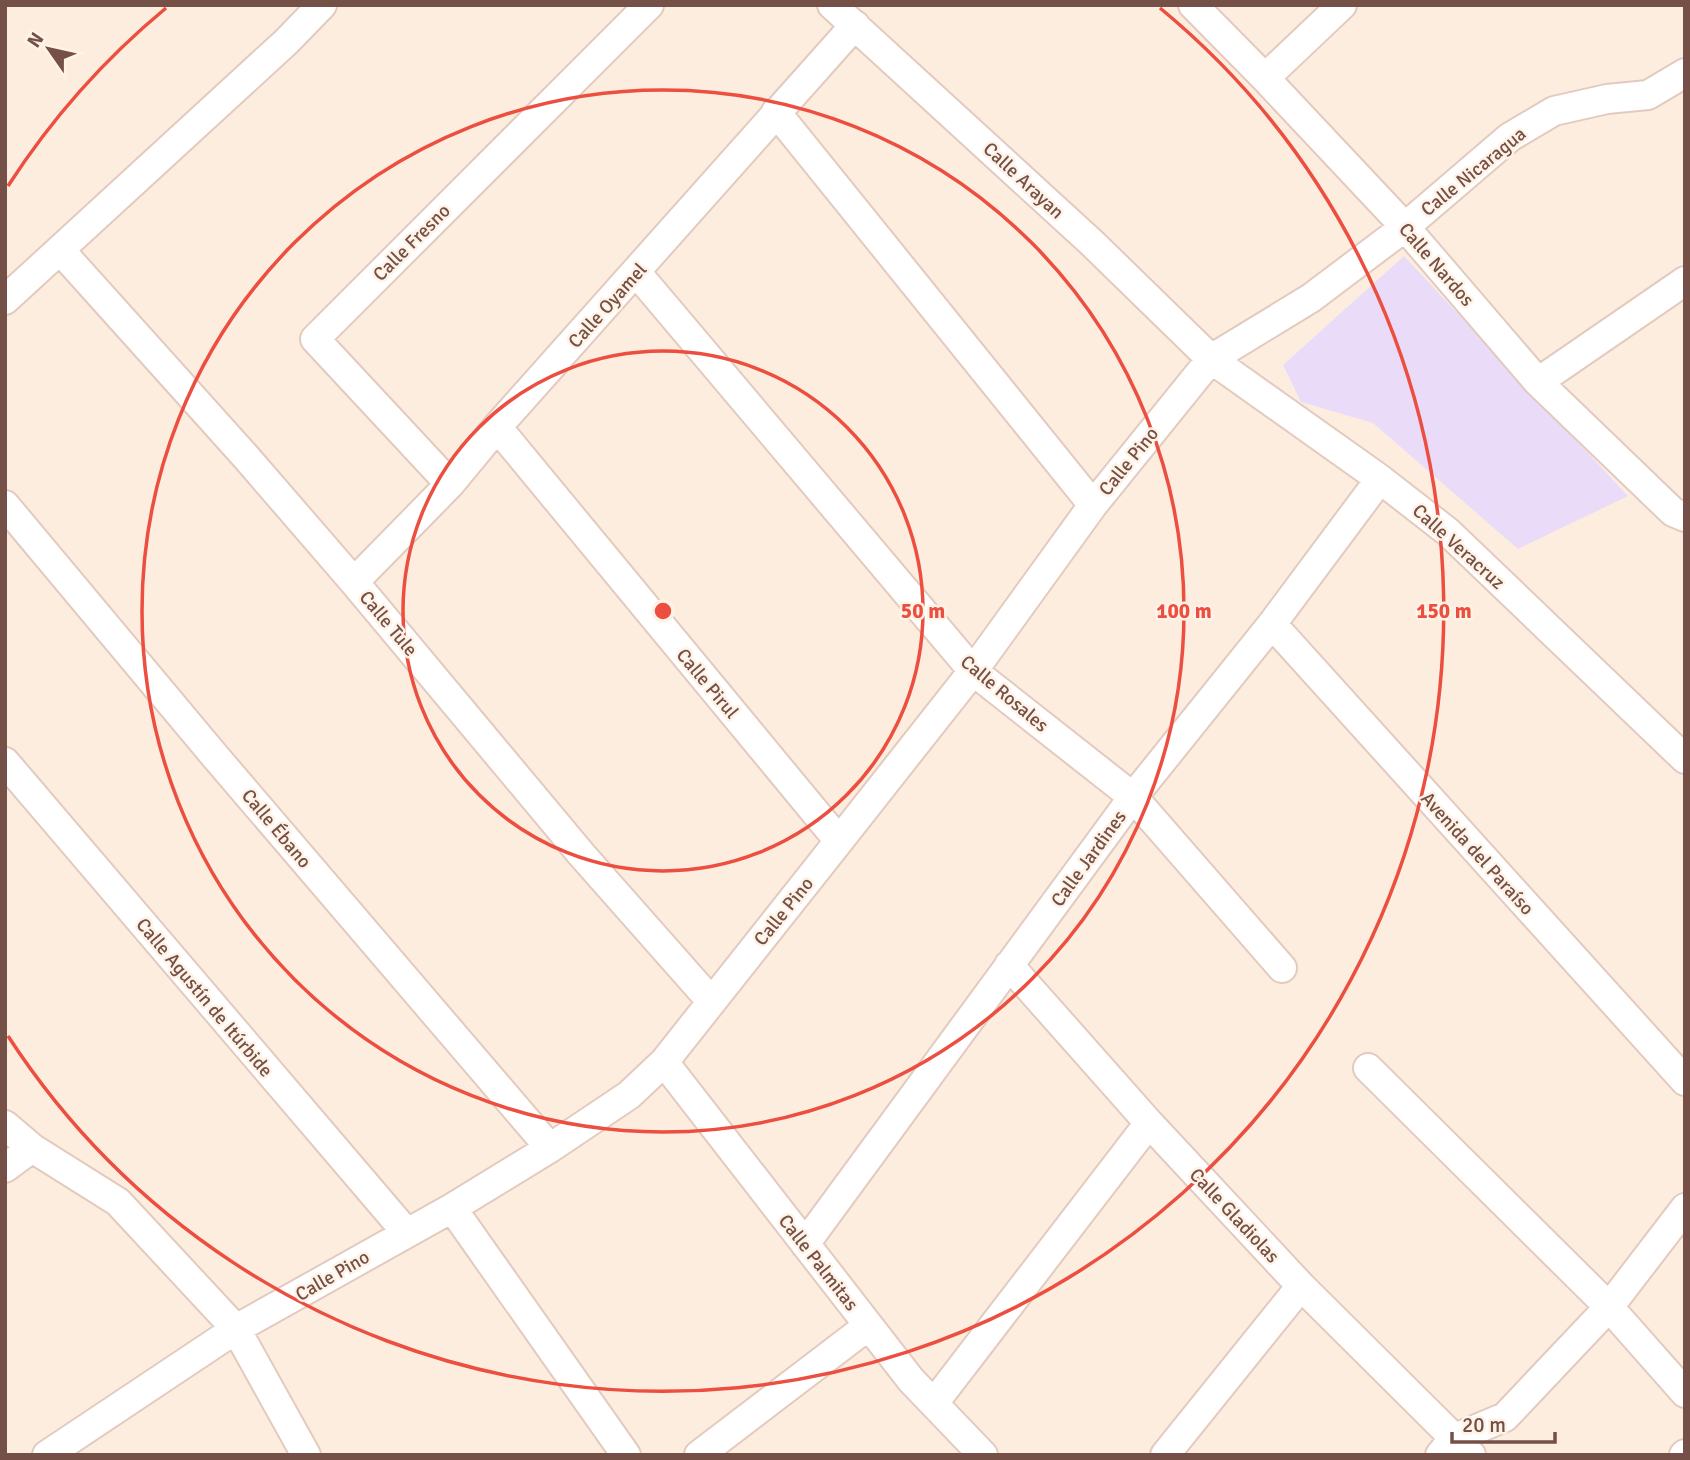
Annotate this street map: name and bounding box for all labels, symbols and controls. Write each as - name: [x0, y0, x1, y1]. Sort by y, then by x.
- north arrow: [14, 14, 84, 84]
- text: N: [22, 28, 49, 52]
- street label: Calle Nicaragua: [1416, 122, 1531, 222]
- street label: Calle Arayan: [978, 137, 1069, 224]
- street label: Calle Fresno: [368, 199, 455, 286]
- street label: Calle Nardos: [1393, 218, 1479, 311]
- street label: Calle Oyamel: [563, 258, 652, 353]
- street label: Calle Pino: [1094, 422, 1164, 501]
- street label: Calle Veracruz: [1407, 499, 1510, 595]
- street label: Calle Tule: [354, 586, 423, 661]
- text: 50 m: [901, 598, 945, 624]
- text: 100 m: [1156, 598, 1212, 624]
- text: 150 m: [1416, 598, 1472, 624]
- centre of rings: [651, 599, 675, 623]
- street label: Calle Pirul: [671, 644, 744, 724]
- street label: Calle Rosales: [955, 650, 1053, 738]
- street label: Calle Ébano: [236, 784, 316, 873]
- street label: Avenida del Paraíso: [1416, 787, 1539, 920]
- street label: Calle Jardines: [1046, 806, 1132, 911]
- street label: Calle Pino: [749, 872, 819, 951]
- street label: Calle Agustín de Itúrbide: [131, 913, 278, 1082]
- street label: Calle Gladiolas: [1184, 1163, 1284, 1268]
- street label: Calle Palmitas: [773, 1210, 863, 1316]
- street label: Calle Pino: [291, 1245, 374, 1307]
- scale bar: [1452, 1400, 1555, 1444]
- text: 20 m: [1462, 1412, 1506, 1438]

